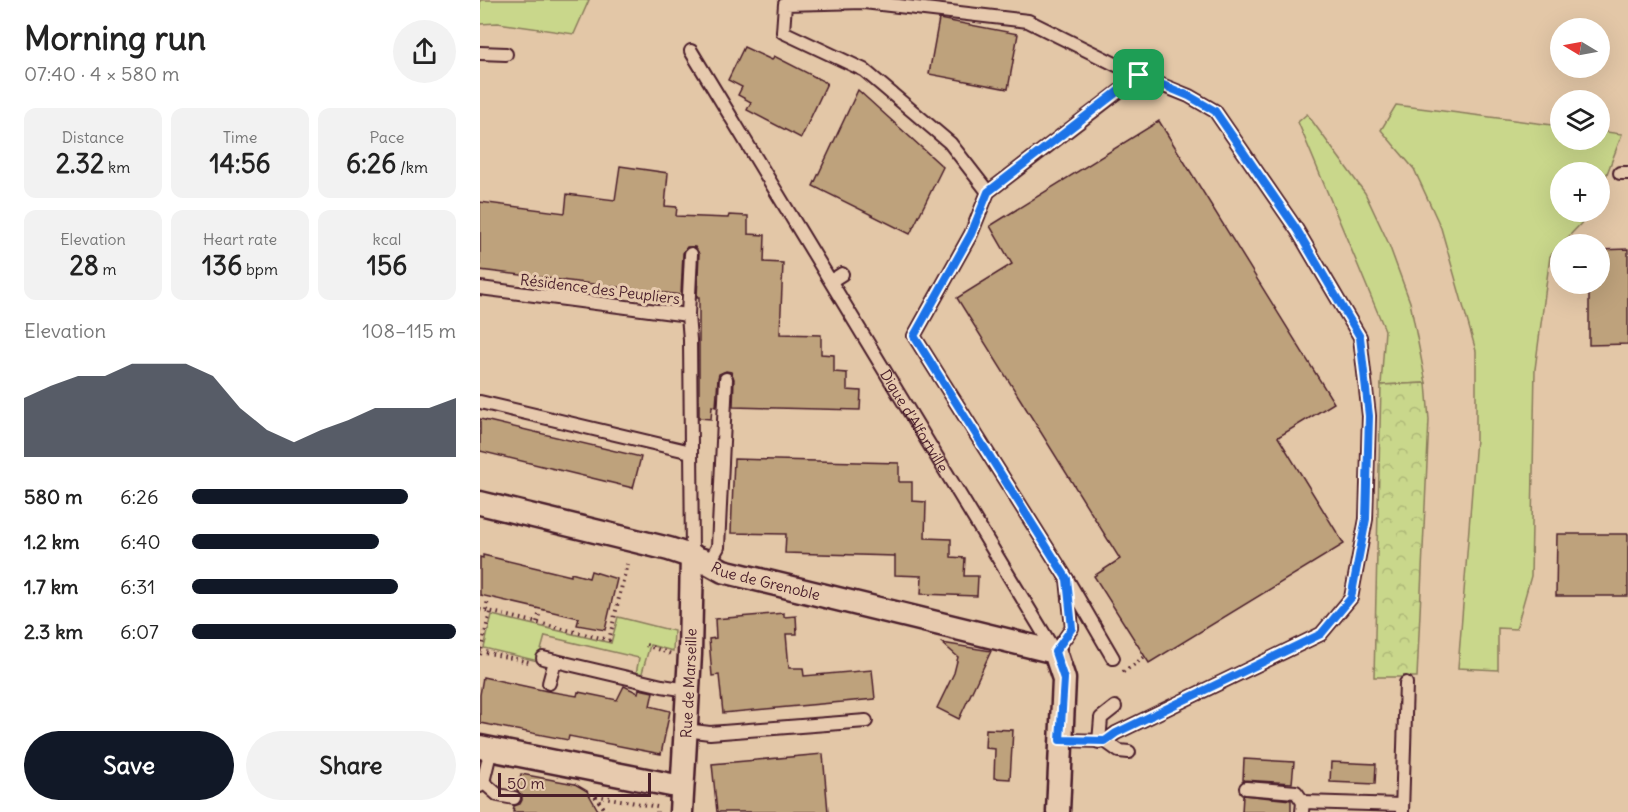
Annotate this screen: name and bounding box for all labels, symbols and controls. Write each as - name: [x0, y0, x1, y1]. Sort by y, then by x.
- text: Morning run: [24, 17, 206, 59]
- north arrow: [1550, 18, 1610, 78]
- map controls: [1550, 18, 1610, 294]
- button: share: [393, 20, 456, 83]
- pin: [1113, 49, 1164, 100]
- icon: arrive: [1122, 58, 1155, 91]
- text: 07:40 · 4 × 580 m: [24, 61, 180, 86]
- button: layers: [1550, 90, 1610, 150]
- text: Distance: [62, 127, 124, 147]
- text: Time: [223, 127, 257, 147]
- text: Pace: [370, 127, 404, 147]
- text: 2.32: [56, 147, 104, 180]
- text: 14:56: [209, 147, 271, 180]
- text: 6:26: [346, 147, 396, 180]
- text: km: [104, 157, 130, 177]
- text: /km: [396, 157, 428, 177]
- button: +: [1550, 162, 1610, 222]
- text: Elevation: [60, 229, 126, 249]
- text: Heart rate: [203, 229, 277, 249]
- text: kcal: [373, 229, 401, 249]
- button: −: [1550, 234, 1610, 294]
- text: 28: [69, 249, 99, 282]
- text: 136: [202, 249, 242, 282]
- text: 156: [367, 249, 407, 282]
- text: m: [99, 259, 117, 279]
- text: bpm: [242, 259, 278, 279]
- street label: Résidence des Peupliers: [519, 270, 681, 308]
- text: Elevation: [24, 318, 106, 343]
- text: 108–115 m: [362, 318, 456, 343]
- street label: Digue d'Alfortville: [876, 366, 953, 475]
- text: 580 m: [24, 484, 82, 509]
- text: 6:26: [120, 484, 159, 509]
- text: 1.2 km: [24, 529, 80, 554]
- text: 6:40: [120, 529, 161, 554]
- street label: Rue de Grenoble: [708, 557, 822, 604]
- text: 1.7 km: [24, 574, 78, 599]
- text: 6:31: [120, 574, 155, 599]
- text: 2.3 km: [24, 619, 83, 644]
- text: 6:07: [120, 619, 159, 644]
- street label: Rue de Marseille: [676, 628, 700, 739]
- button: Save: [24, 731, 234, 800]
- button: Share: [246, 731, 456, 800]
- scale bar: [498, 770, 651, 798]
- text: 50 m: [507, 773, 545, 793]

